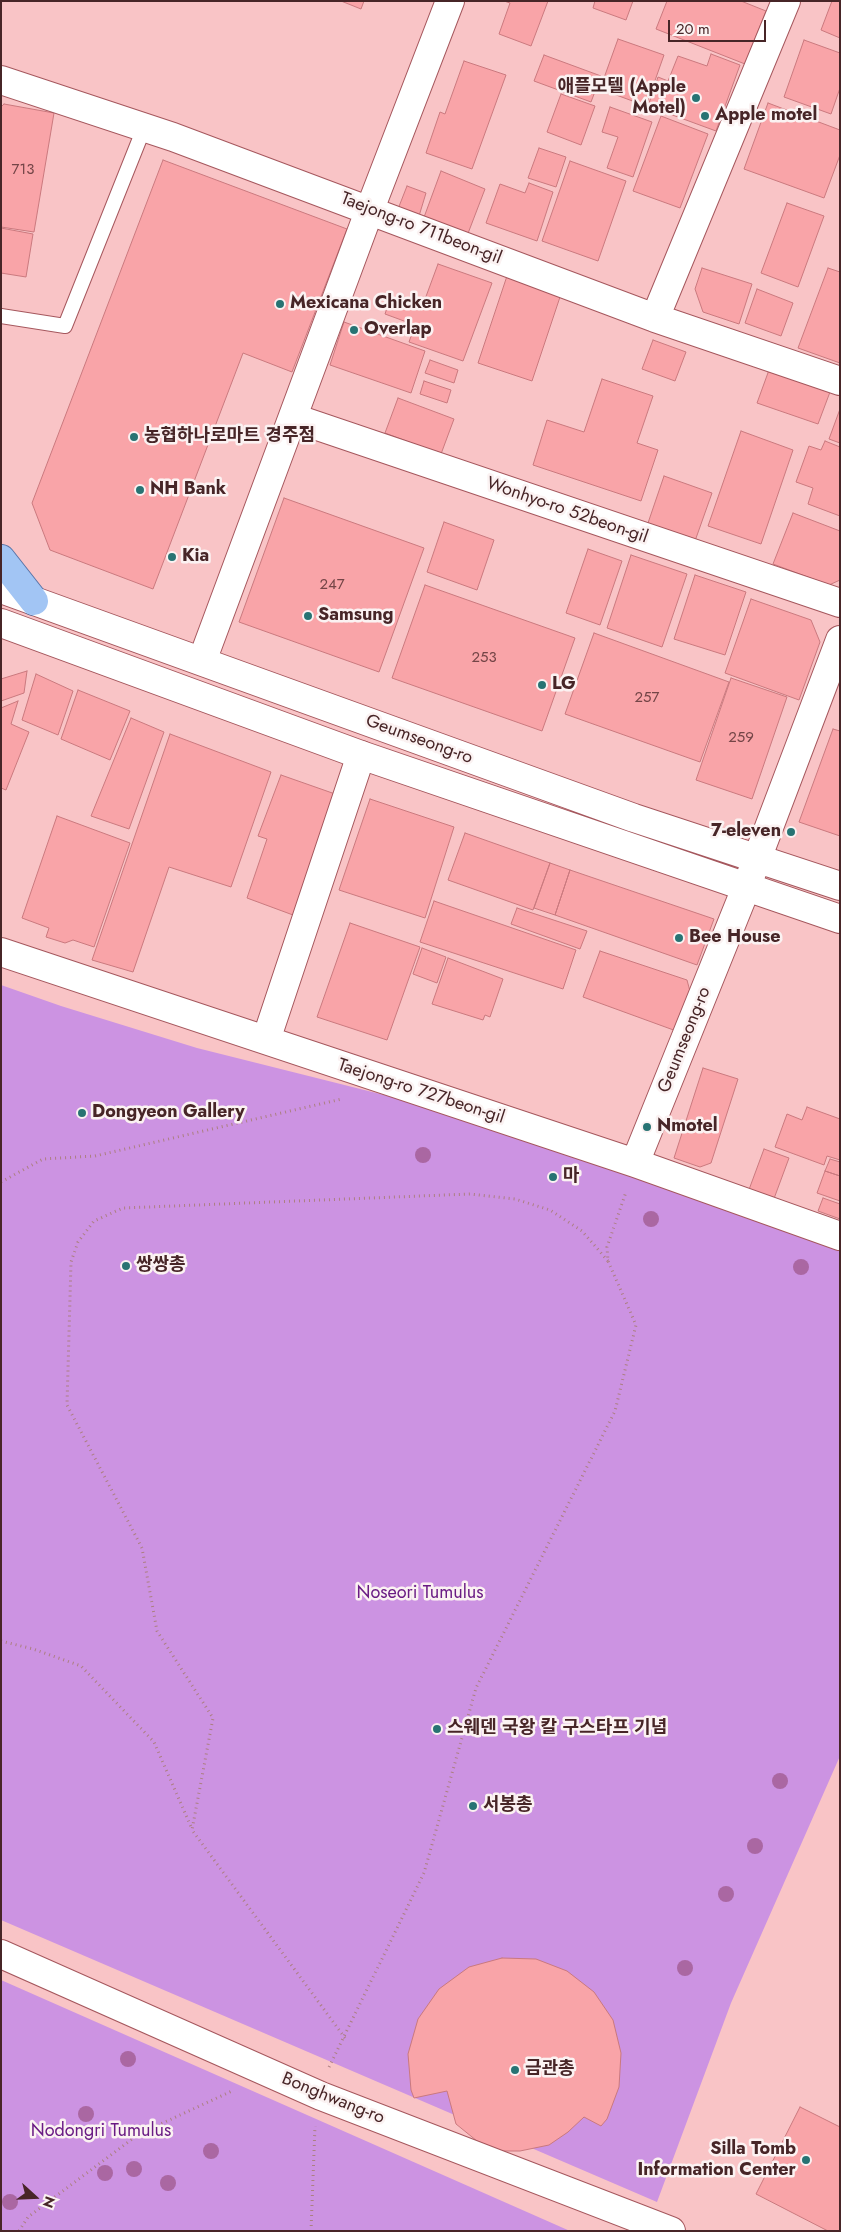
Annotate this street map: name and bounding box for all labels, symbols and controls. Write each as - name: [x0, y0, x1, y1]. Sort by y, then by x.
- scale bar: [671, 10, 768, 42]
- text: 20 m: [676, 18, 710, 40]
- place label: 애플모텔 (Apple Motel): [558, 77, 686, 120]
- marker: 애플모텔 (Apple Motel): [690, 92, 702, 104]
- place label: Apple motel: [715, 105, 817, 127]
- marker: Apple motel: [699, 110, 711, 122]
- house number: 713: [12, 161, 34, 179]
- street label: Taejong-ro 711beon-gil: [337, 188, 505, 270]
- place label: Mexicana Chicken: [290, 293, 442, 315]
- marker: Mexicana Chicken: [274, 298, 286, 310]
- place label: Overlap: [364, 319, 432, 341]
- marker: Overlap: [348, 324, 360, 336]
- place label: 농협하나로마트 경주점: [144, 426, 315, 448]
- marker: 농협하나로마트 경주점: [128, 431, 140, 443]
- street label: Wonhyo-ro 52beon-gil: [483, 473, 651, 549]
- place label: NH Bank: [150, 479, 226, 501]
- marker: NH Bank: [134, 484, 146, 496]
- place label: Kia: [182, 546, 209, 568]
- marker: Kia: [166, 551, 178, 563]
- house number: 247: [319, 576, 345, 594]
- place label: Samsung: [318, 605, 394, 627]
- marker: Samsung: [302, 610, 314, 622]
- house number: 253: [471, 649, 497, 667]
- place label: LG: [552, 674, 576, 696]
- marker: LG: [536, 679, 548, 691]
- house number: 257: [635, 689, 659, 707]
- street label: Geumseong-ro: [363, 711, 475, 769]
- house number: 259: [728, 729, 754, 747]
- place label: 7-eleven: [711, 821, 781, 843]
- marker: 7-eleven: [785, 826, 797, 838]
- place label: Bee House: [689, 927, 781, 949]
- marker: Bee House: [673, 932, 685, 944]
- street label: Geumseong-ro: [654, 984, 716, 1096]
- street label: Taejong-ro 727beon-gil: [335, 1055, 507, 1129]
- place label: Dongyeon Gallery: [92, 1102, 245, 1124]
- marker: Dongyeon Gallery: [76, 1107, 88, 1119]
- place label: Nmotel: [657, 1116, 718, 1138]
- marker: Nmotel: [641, 1121, 653, 1133]
- place label: 마: [563, 1166, 580, 1188]
- marker: 마: [547, 1171, 559, 1183]
- place label: 쌍쌍총: [136, 1255, 186, 1277]
- marker: 쌍쌍총: [120, 1260, 132, 1272]
- park label: Noseori Tumulus: [356, 1583, 484, 1605]
- place label: 스웨덴 국왕 칼 구스타프 기념: [447, 1718, 667, 1740]
- marker: 스웨덴 국왕 칼 구스타프 기념: [431, 1723, 443, 1735]
- place label: 서봉총: [483, 1795, 533, 1817]
- marker: 서봉총: [467, 1800, 479, 1812]
- place label: 금관총: [525, 2059, 575, 2081]
- marker: 금관총: [509, 2064, 521, 2076]
- street label: Bonghwang-ro: [278, 2069, 388, 2129]
- park label: Nodongri Tumulus: [31, 2121, 171, 2143]
- place label: Silla Tomb Information Center: [637, 2139, 796, 2182]
- marker: Silla Tomb Information Center: [800, 2154, 812, 2166]
- north arrow: [10, 2172, 60, 2222]
- text: N: [38, 2193, 60, 2211]

